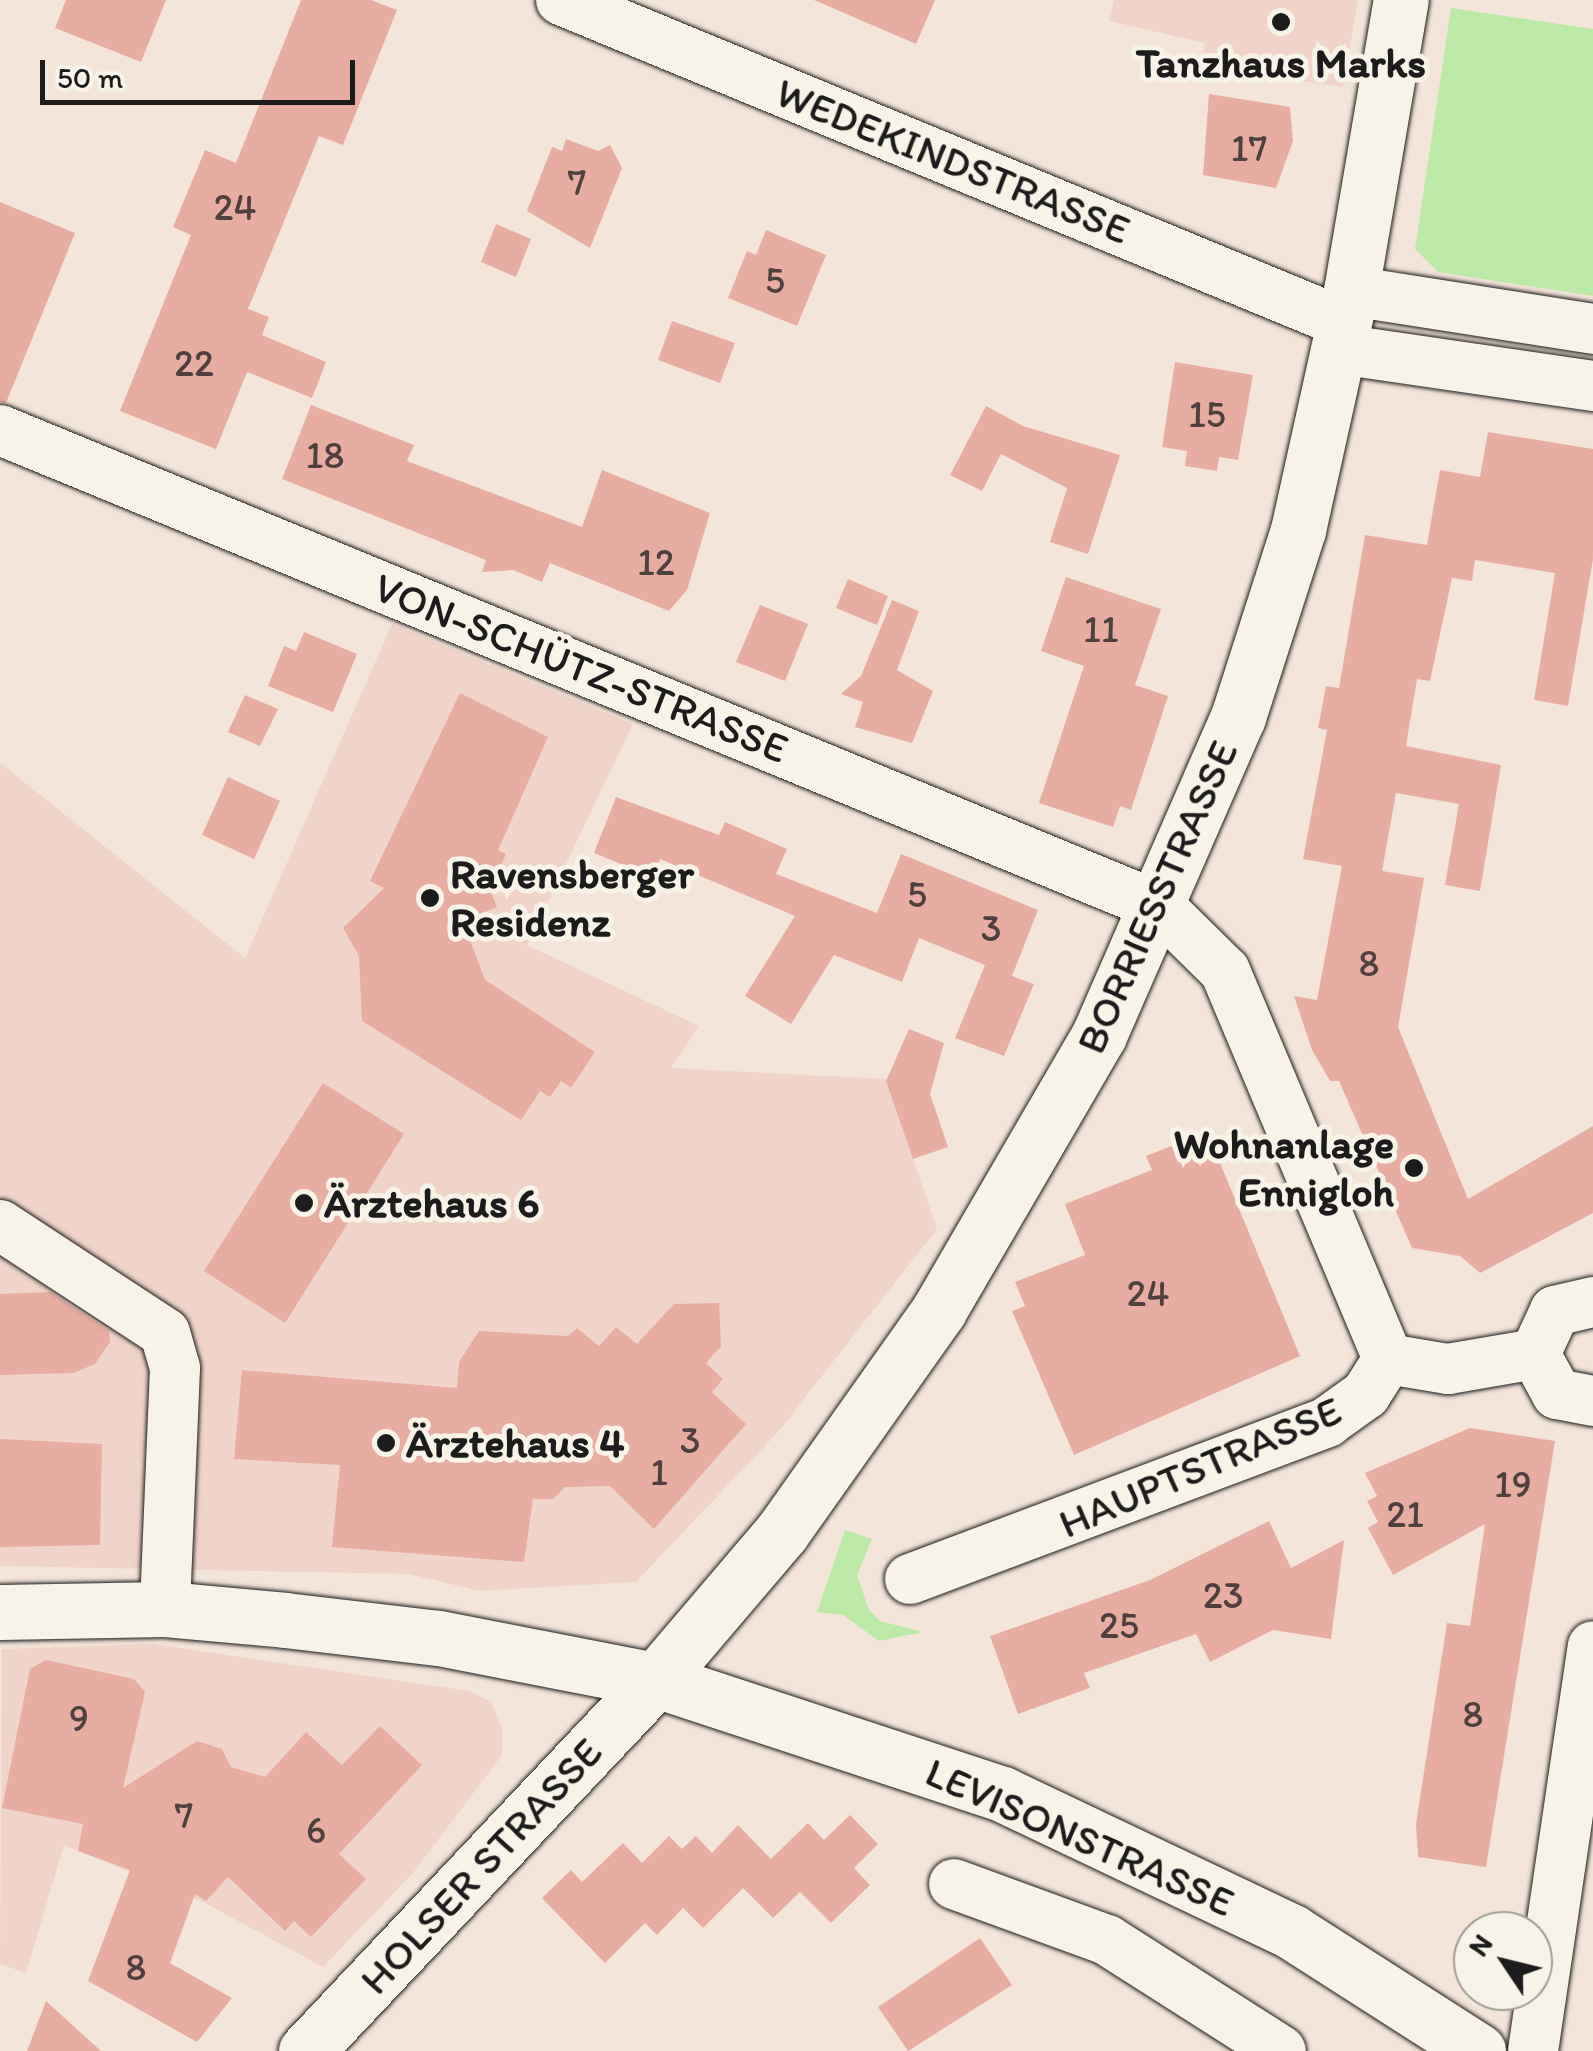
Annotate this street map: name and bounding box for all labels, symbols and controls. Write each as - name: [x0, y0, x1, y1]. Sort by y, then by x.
- marker: Tanzhaus Marks: [1270, 11, 1292, 33]
- place label: Tanzhaus Marks: [1136, 38, 1426, 88]
- scale bar: [45, 40, 360, 102]
- text: 50 m: [57, 59, 123, 96]
- street label: WEDEKINDSTRASSE: [769, 67, 1137, 255]
- house number: 17: [1231, 126, 1267, 172]
- house number: 7: [568, 160, 586, 206]
- house number: 24: [214, 185, 256, 231]
- house number: 5: [765, 258, 785, 304]
- house number: 22: [174, 341, 214, 387]
- house number: 15: [1188, 392, 1226, 438]
- house number: 18: [306, 433, 344, 479]
- house number: 12: [637, 540, 675, 586]
- street label: VON-SCHÜTZ-STRASSE: [367, 562, 795, 774]
- house number: 11: [1083, 607, 1119, 653]
- street label: BORRIESSTRASSE: [1065, 733, 1249, 1061]
- place label: Ravensberger Residenz: [450, 849, 694, 948]
- house number: 5: [907, 872, 927, 918]
- marker: Ravensberger Residenz: [419, 887, 441, 909]
- house number: 3: [981, 906, 1001, 952]
- house number: 8: [1359, 941, 1379, 987]
- place label: Wohnanlage Ennigloh: [1174, 1119, 1394, 1218]
- marker: Wohnanlage Ennigloh: [1403, 1157, 1425, 1179]
- place label: Ärztehaus 6: [324, 1178, 539, 1228]
- marker: Ärztehaus 6: [293, 1192, 315, 1214]
- house number: 24: [1127, 1271, 1169, 1317]
- street label: HAUPTSTRASSE: [1051, 1385, 1349, 1549]
- place label: Ärztehaus 4: [406, 1418, 624, 1468]
- house number: 3: [680, 1418, 700, 1464]
- marker: Ärztehaus 4: [375, 1432, 397, 1454]
- house number: 1: [650, 1450, 668, 1496]
- house number: 19: [1494, 1462, 1532, 1508]
- house number: 21: [1386, 1492, 1424, 1538]
- house number: 23: [1203, 1573, 1243, 1619]
- house number: 25: [1099, 1603, 1139, 1649]
- house number: 8: [1463, 1692, 1483, 1738]
- house number: 9: [69, 1696, 89, 1742]
- street label: HOLSER STRASSE: [349, 1727, 613, 2005]
- street label: LEVISONSTRASSE: [918, 1746, 1242, 1928]
- house number: 7: [175, 1793, 193, 1839]
- house number: 6: [306, 1808, 326, 1854]
- north arrow: [1453, 1911, 1553, 2011]
- text: N: [1461, 1927, 1499, 1962]
- house number: 8: [126, 1945, 146, 1991]

